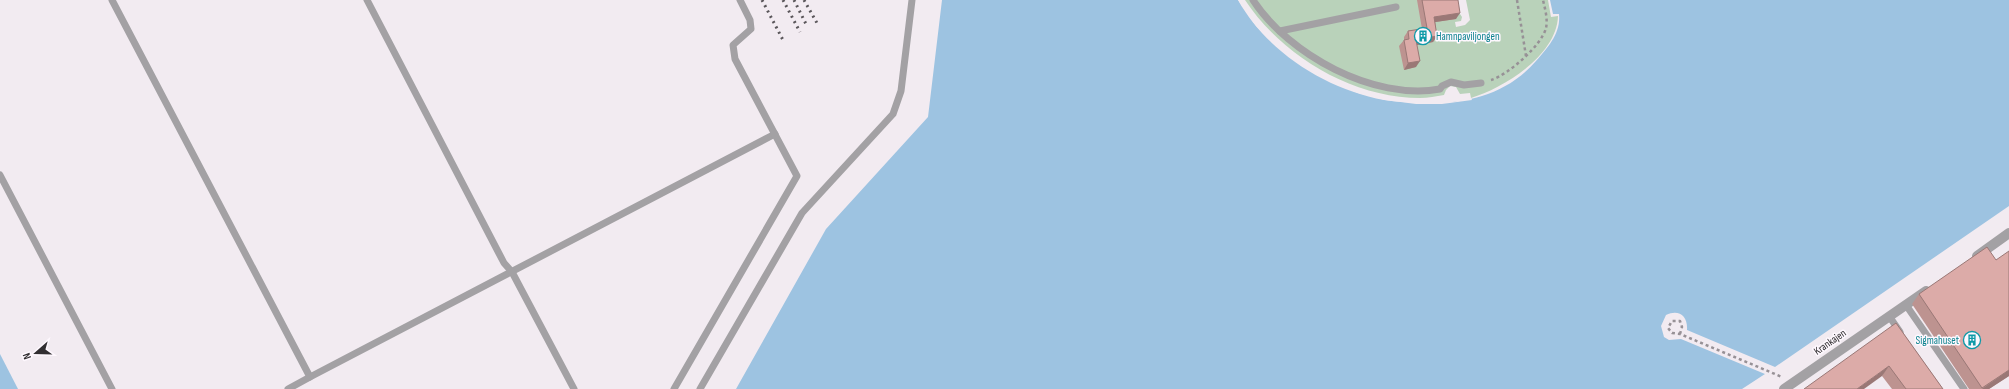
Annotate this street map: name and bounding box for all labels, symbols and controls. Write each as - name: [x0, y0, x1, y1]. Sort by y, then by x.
- building icon: Hamnpaviljongen: [1413, 26, 1433, 46]
- place label: Hamnpaviljongen: [1436, 30, 1500, 43]
- street label: Krankajen: [1811, 326, 1849, 358]
- building icon: Sigmahuset: [1962, 330, 1982, 350]
- north arrow: [16, 333, 56, 373]
- place label: Sigmahuset: [1916, 334, 1960, 347]
- text: N: [20, 351, 34, 361]

